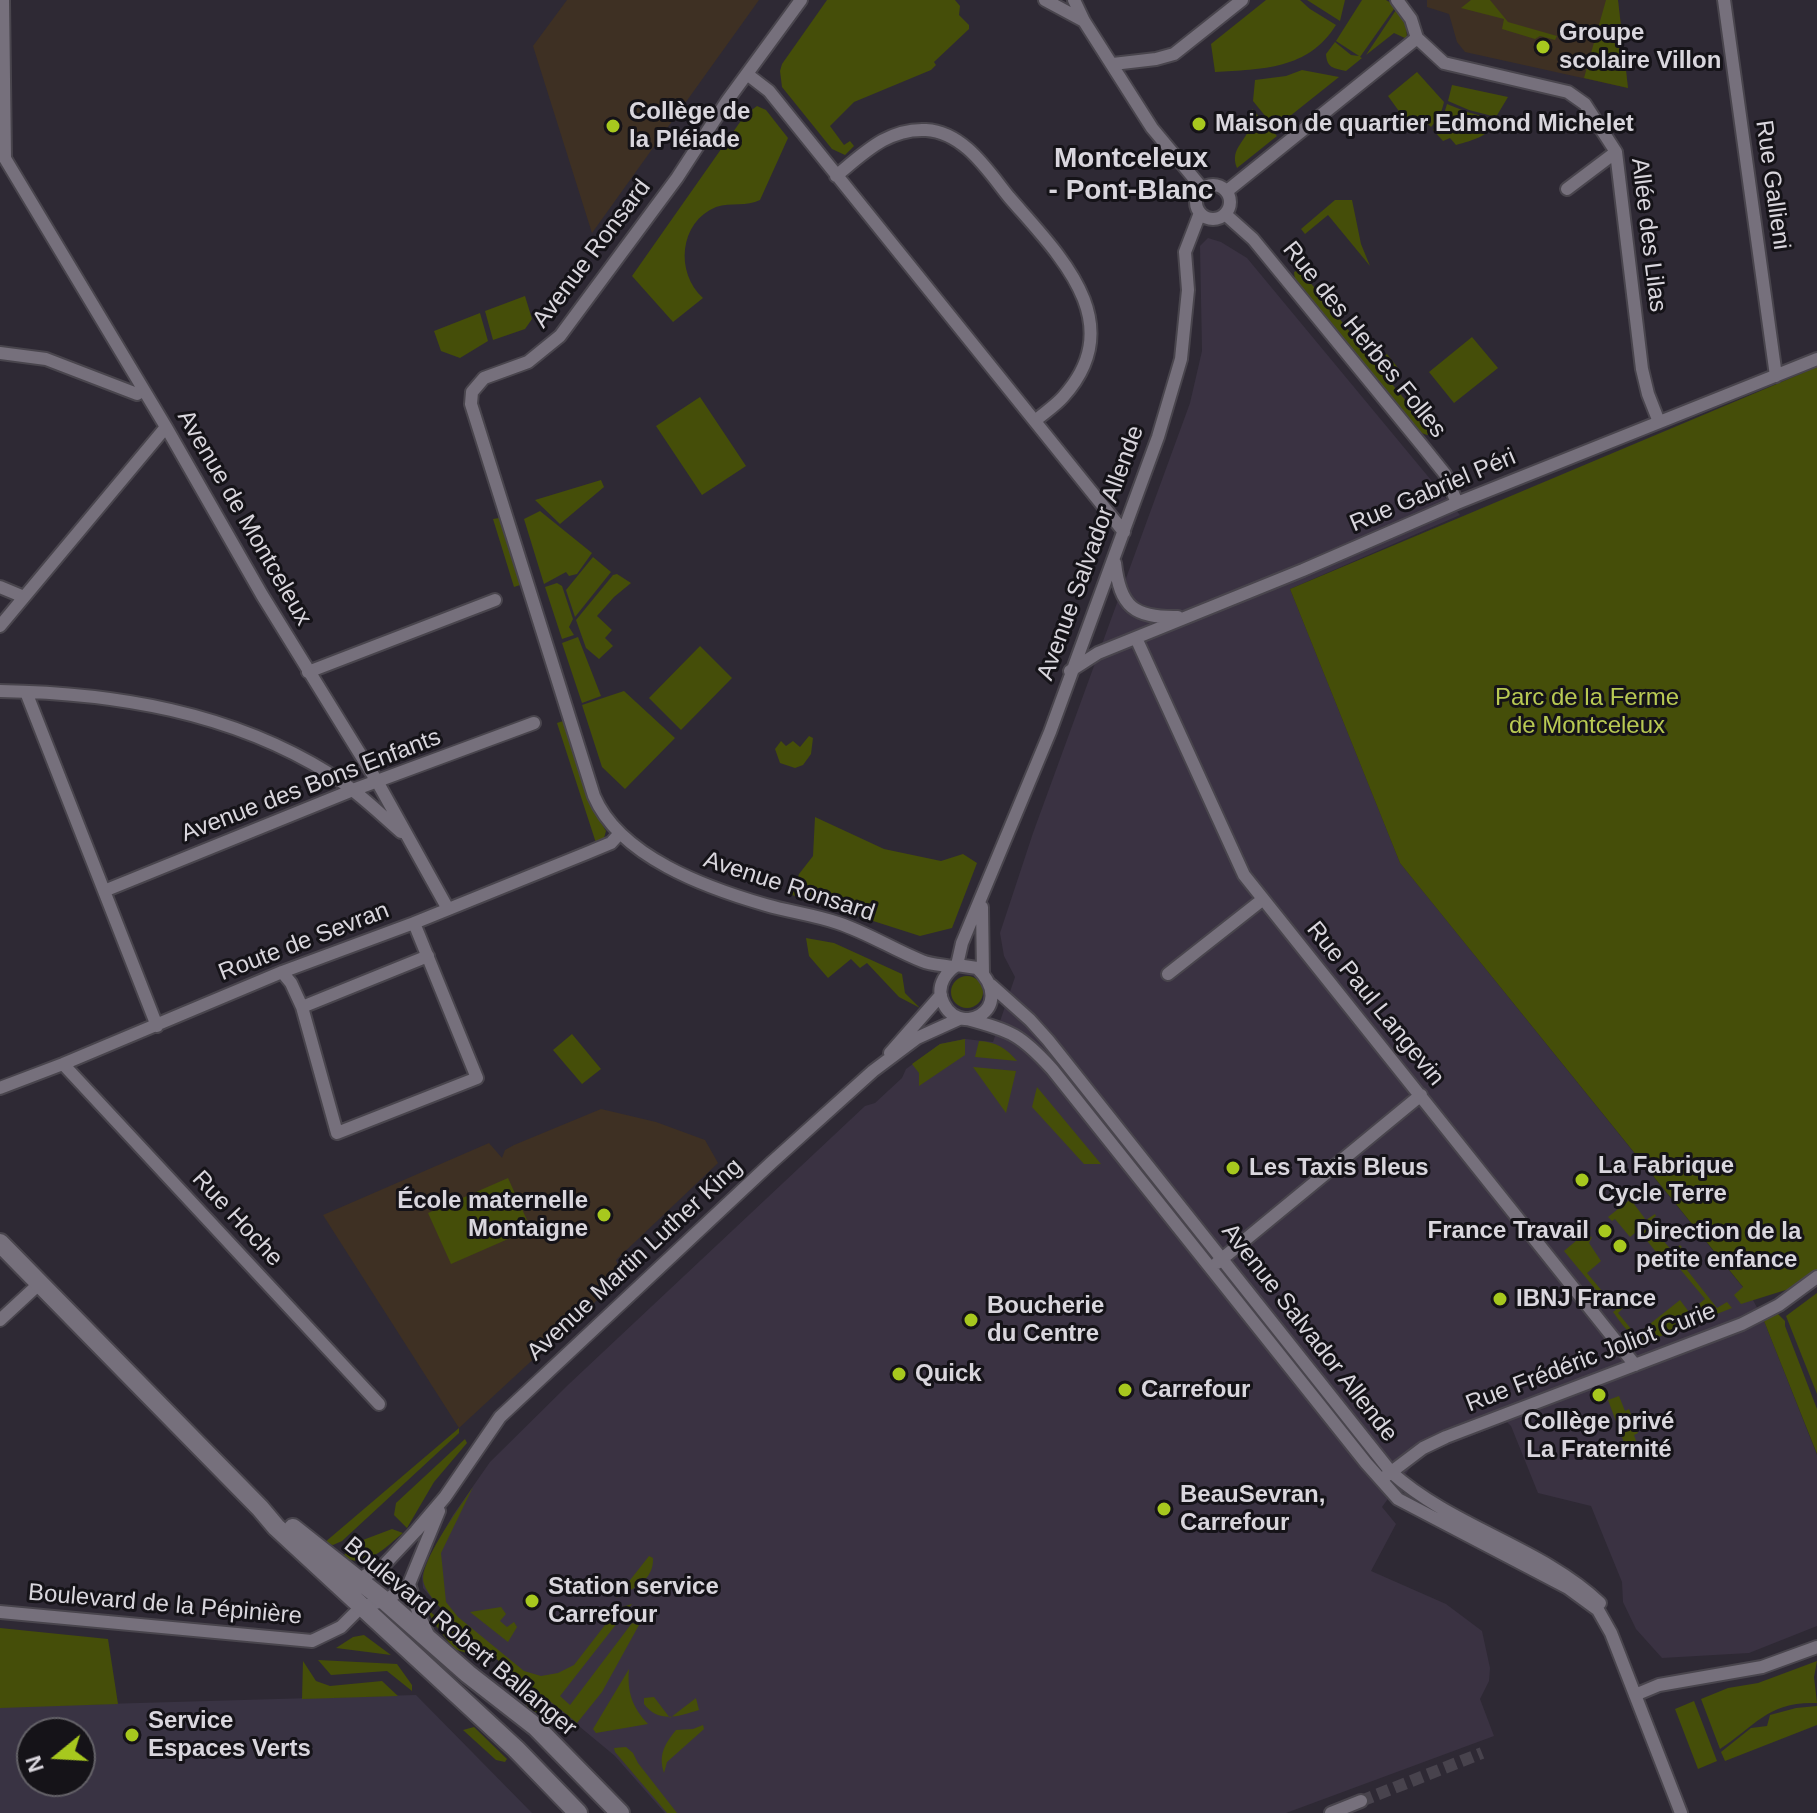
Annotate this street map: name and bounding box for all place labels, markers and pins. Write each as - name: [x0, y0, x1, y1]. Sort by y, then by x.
- place label: Groupe scolaire Villon: [1559, 19, 1721, 75]
- marker: Groupe scolaire Villon: [1534, 38, 1552, 56]
- place label: Collège de la Pléiade: [629, 98, 750, 154]
- place label: Maison de quartier Edmond Michelet: [1215, 110, 1634, 138]
- marker: Maison de quartier Edmond Michelet: [1190, 115, 1208, 133]
- marker: Collège de la Pléiade: [604, 117, 622, 135]
- place label: La Fabrique Cycle Terre: [1598, 1152, 1734, 1208]
- place label: Les Taxis Bleus: [1249, 1154, 1429, 1182]
- marker: Les Taxis Bleus: [1224, 1159, 1242, 1177]
- marker: La Fabrique Cycle Terre: [1573, 1171, 1591, 1189]
- place label: École maternelle Montaigne: [397, 1187, 588, 1243]
- marker: École maternelle Montaigne: [595, 1206, 613, 1224]
- place label: France Travail: [1428, 1217, 1589, 1245]
- place label: Direction de la petite enfance: [1636, 1218, 1801, 1274]
- marker: France Travail: [1596, 1222, 1614, 1240]
- marker: Direction de la petite enfance: [1611, 1237, 1629, 1255]
- place label: IBNJ France: [1516, 1285, 1656, 1313]
- marker: IBNJ France: [1491, 1290, 1509, 1308]
- place label: Boucherie du Centre: [987, 1292, 1104, 1348]
- marker: Boucherie du Centre: [962, 1311, 980, 1329]
- place label: Quick: [915, 1360, 982, 1388]
- marker: Quick: [890, 1365, 908, 1383]
- place label: Carrefour: [1141, 1376, 1250, 1404]
- marker: Carrefour: [1116, 1381, 1134, 1399]
- marker: Collège privé La Fraternité: [1590, 1386, 1608, 1404]
- place label: Collège privé La Fraternité: [1524, 1408, 1674, 1464]
- place label: BeauSevran, Carrefour: [1180, 1481, 1325, 1537]
- marker: BeauSevran, Carrefour: [1155, 1500, 1173, 1518]
- place label: Station service Carrefour: [548, 1573, 719, 1629]
- marker: Station service Carrefour: [523, 1592, 541, 1610]
- place label: Service Espaces Verts: [148, 1707, 311, 1763]
- marker: Service Espaces Verts: [123, 1726, 141, 1744]

